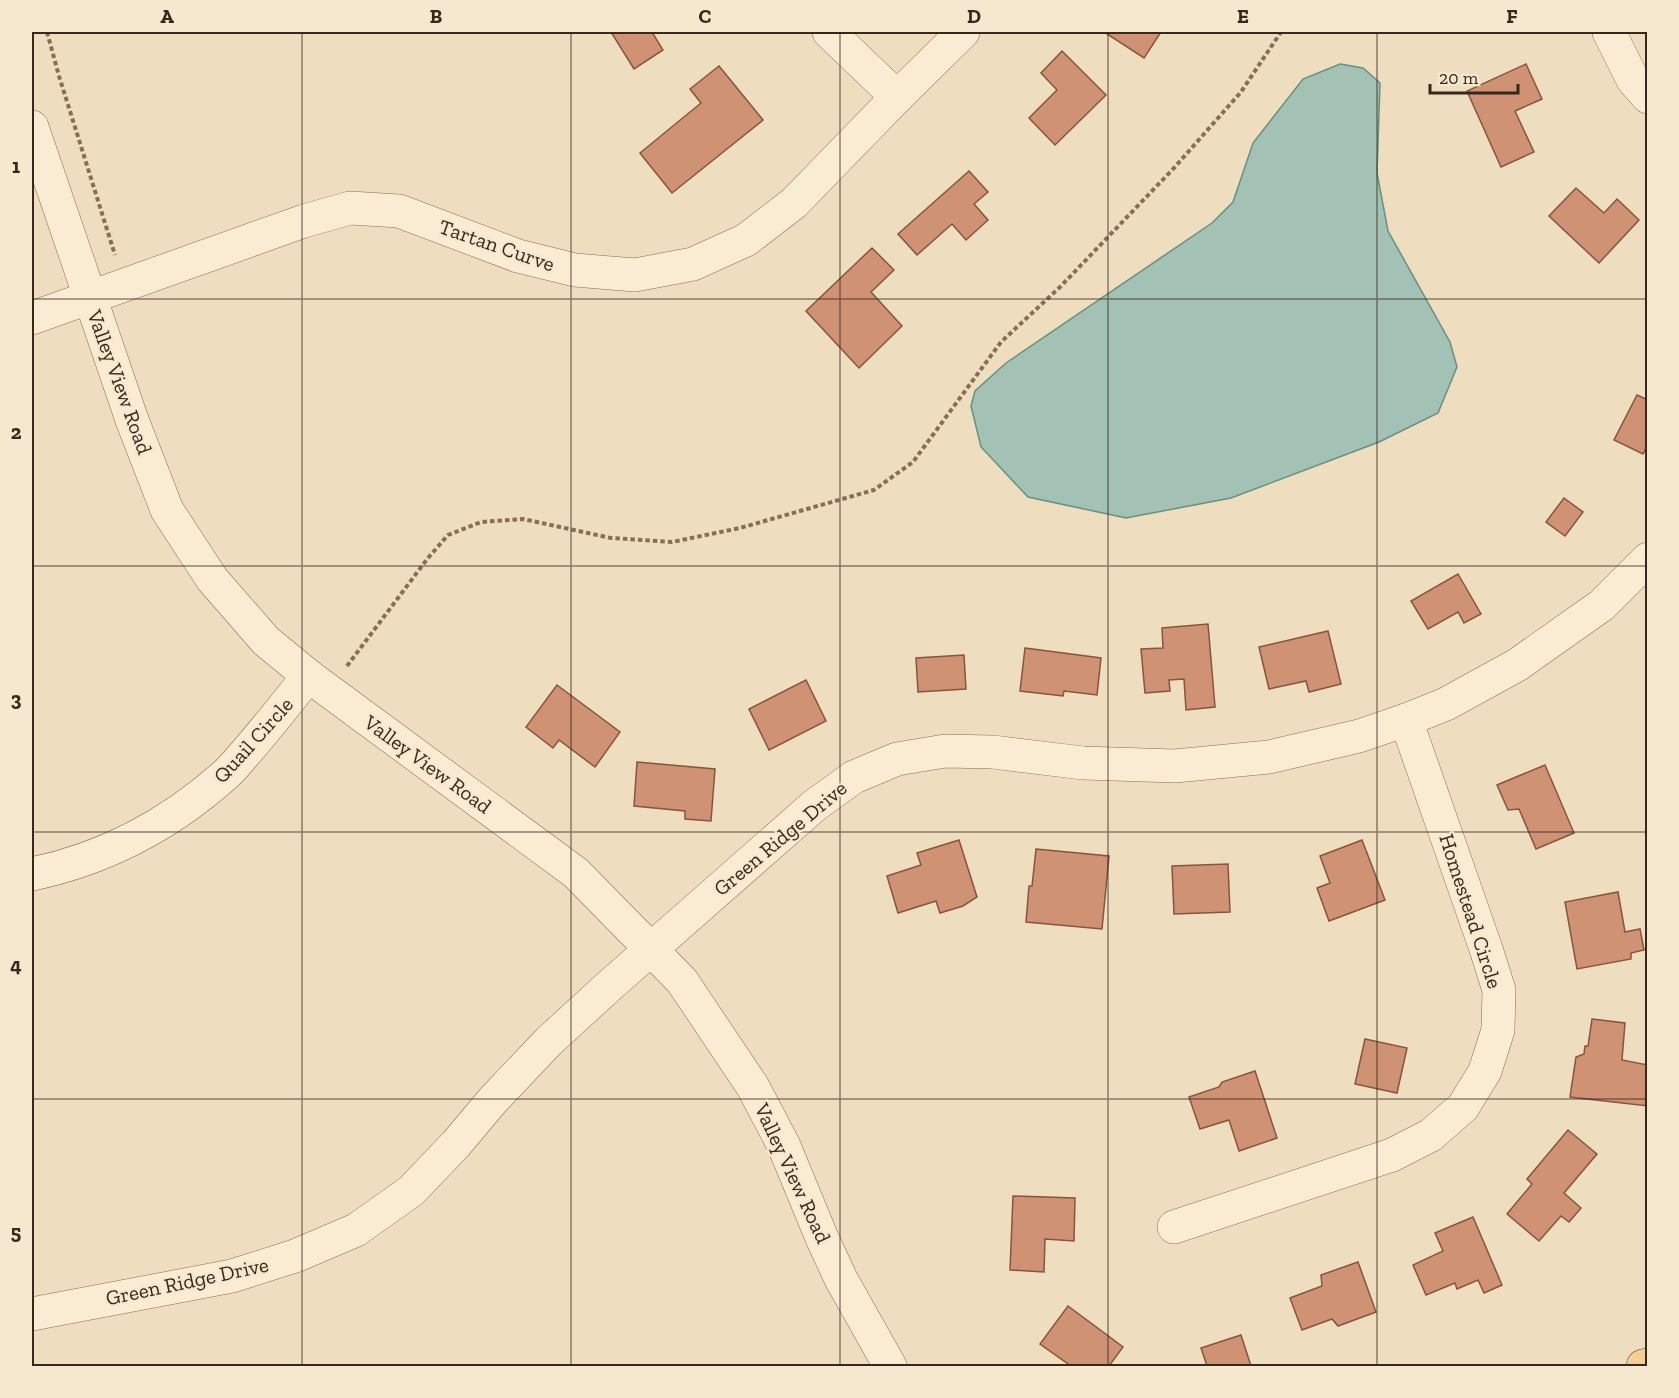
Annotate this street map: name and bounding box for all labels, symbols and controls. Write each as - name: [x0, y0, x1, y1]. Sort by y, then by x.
- text: A: [160, 4, 174, 28]
- text: B: [430, 4, 442, 28]
- text: C: [699, 4, 712, 28]
- text: D: [967, 4, 981, 28]
- text: E: [1237, 4, 1249, 28]
- text: F: [1506, 4, 1518, 28]
- scale bar: [1430, 57, 1518, 95]
- text: 20 m: [1439, 67, 1479, 89]
- text: 1: [12, 154, 20, 178]
- street label: Tartan Curve: [436, 214, 558, 276]
- street label: Valley View Road: [82, 306, 158, 458]
- text: 2: [11, 420, 22, 444]
- text: 3: [11, 687, 22, 711]
- street label: Quail Circle: [208, 692, 298, 788]
- street label: Valley View Road: [359, 709, 497, 819]
- street label: Green Ridge Drive: [708, 775, 852, 901]
- street label: Homestead Circle: [1434, 831, 1508, 991]
- text: 4: [10, 953, 22, 977]
- street label: Valley View Road: [749, 1098, 837, 1247]
- text: 5: [11, 1220, 21, 1244]
- street label: Green Ridge Drive: [103, 1252, 271, 1310]

